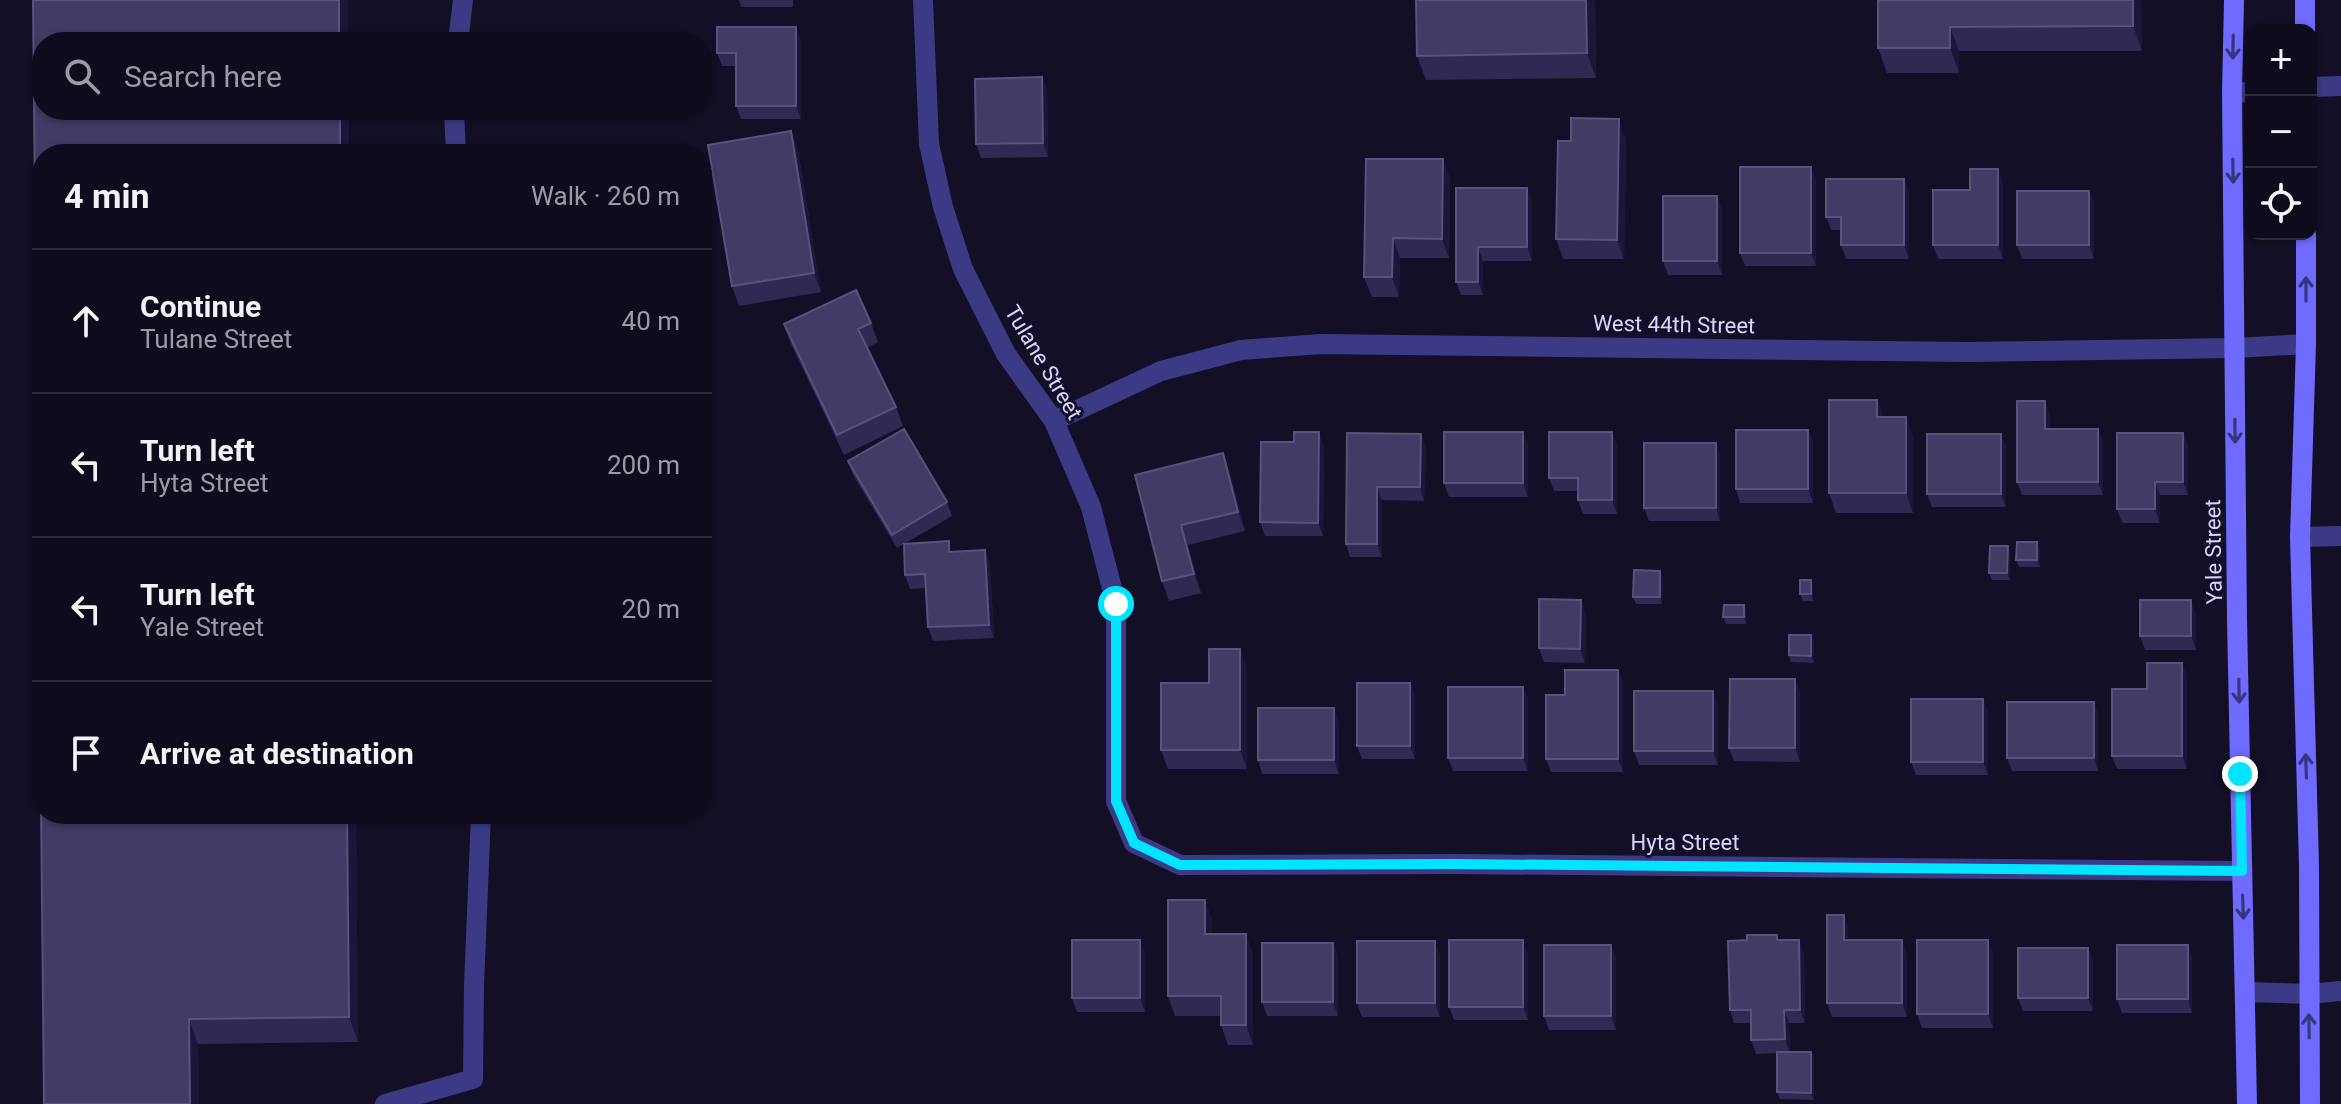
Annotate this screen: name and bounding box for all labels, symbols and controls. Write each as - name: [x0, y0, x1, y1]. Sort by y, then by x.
- map controls: [2245, 24, 2317, 240]
- button: +: [2245, 24, 2317, 96]
- search box: [32, 32, 712, 120]
- one-way arrow: [2225, 33, 2241, 60]
- icon: search: [60, 54, 104, 98]
- text: Search here: [124, 59, 282, 94]
- button: −: [2245, 96, 2317, 168]
- one-way arrow: [2225, 157, 2241, 184]
- button: locate: [2245, 168, 2317, 240]
- text: 4 min: [64, 176, 149, 216]
- text: Walk · 260 m: [531, 181, 680, 211]
- one-way arrow: [2298, 276, 2314, 303]
- text: Continue: [140, 289, 261, 324]
- icon: ahead: [64, 299, 108, 343]
- street label: Tulane Street: [1000, 301, 1087, 424]
- text: 40 m: [622, 306, 680, 336]
- street label: West 44th Street: [1593, 311, 1755, 338]
- text: Tulane Street: [140, 324, 292, 354]
- one-way arrow: [2228, 417, 2243, 444]
- text: Turn left: [140, 433, 255, 468]
- icon: left: [64, 443, 108, 487]
- text: 200 m: [607, 450, 680, 480]
- text: Hyta Street: [140, 468, 269, 498]
- street label: Yale Street: [2200, 499, 2227, 605]
- text: Turn left: [140, 577, 255, 612]
- route start: [1098, 586, 1134, 622]
- icon: left: [64, 587, 108, 631]
- text: 20 m: [622, 594, 680, 624]
- text: Yale Street: [140, 612, 264, 642]
- one-way arrow: [2231, 677, 2246, 704]
- icon: arrive: [64, 731, 108, 775]
- text: Arrive at destination: [140, 736, 414, 771]
- one-way arrow: [2299, 753, 2314, 780]
- route end: [2222, 756, 2258, 792]
- street label: Hyta Street: [1631, 830, 1739, 855]
- one-way arrow: [2235, 894, 2250, 920]
- one-way arrow: [2301, 1013, 2317, 1040]

